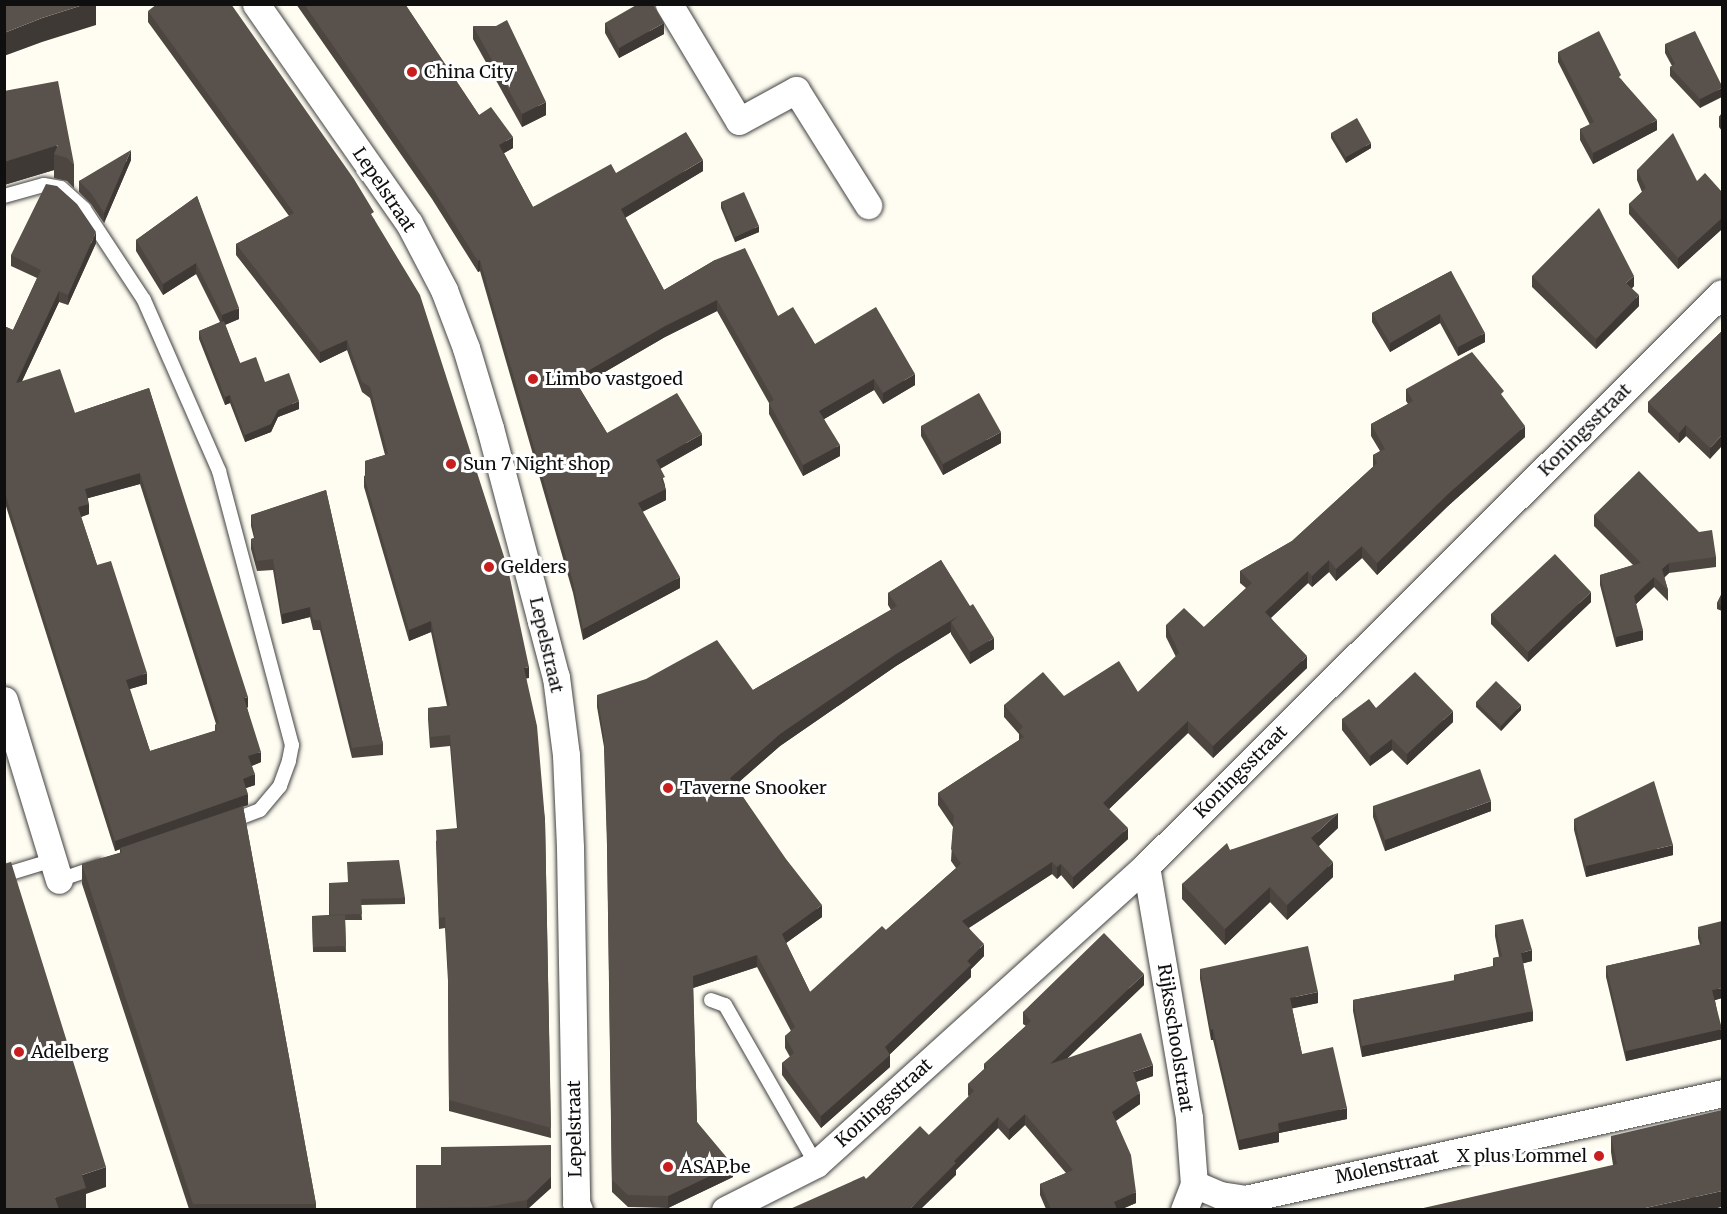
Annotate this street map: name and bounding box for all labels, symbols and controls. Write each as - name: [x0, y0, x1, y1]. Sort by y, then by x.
- place label: China City: [424, 61, 514, 83]
- marker: China City: [405, 65, 419, 79]
- street label: Lepelstraat: [348, 144, 420, 236]
- place label: Limbo vastgoed: [545, 368, 683, 390]
- marker: Limbo vastgoed: [526, 372, 540, 386]
- street label: Koningsstraat: [1534, 379, 1636, 481]
- place label: Sun 7 Night shop: [463, 453, 610, 475]
- marker: Sun 7 Night shop: [444, 457, 458, 471]
- place label: Gelders: [501, 556, 566, 578]
- marker: Gelders: [482, 560, 496, 574]
- street label: Lepelstraat: [525, 595, 567, 695]
- street label: Koningsstraat: [1190, 721, 1292, 823]
- place label: Taverne Snooker: [680, 777, 827, 799]
- marker: Taverne Snooker: [661, 781, 675, 795]
- street label: Rijksschoolstraat: [1153, 962, 1197, 1114]
- place label: Adelberg: [31, 1041, 109, 1063]
- marker: Adelberg: [12, 1045, 26, 1059]
- street label: Koningsstraat: [831, 1054, 937, 1152]
- street label: Lepelstraat: [563, 1080, 587, 1178]
- place label: X plus Lommel: [1457, 1145, 1587, 1167]
- street label: Molenstraat: [1333, 1146, 1441, 1188]
- marker: X plus Lommel: [1592, 1149, 1606, 1163]
- place label: ASAP.be: [680, 1156, 750, 1178]
- marker: ASAP.be: [661, 1160, 675, 1174]

